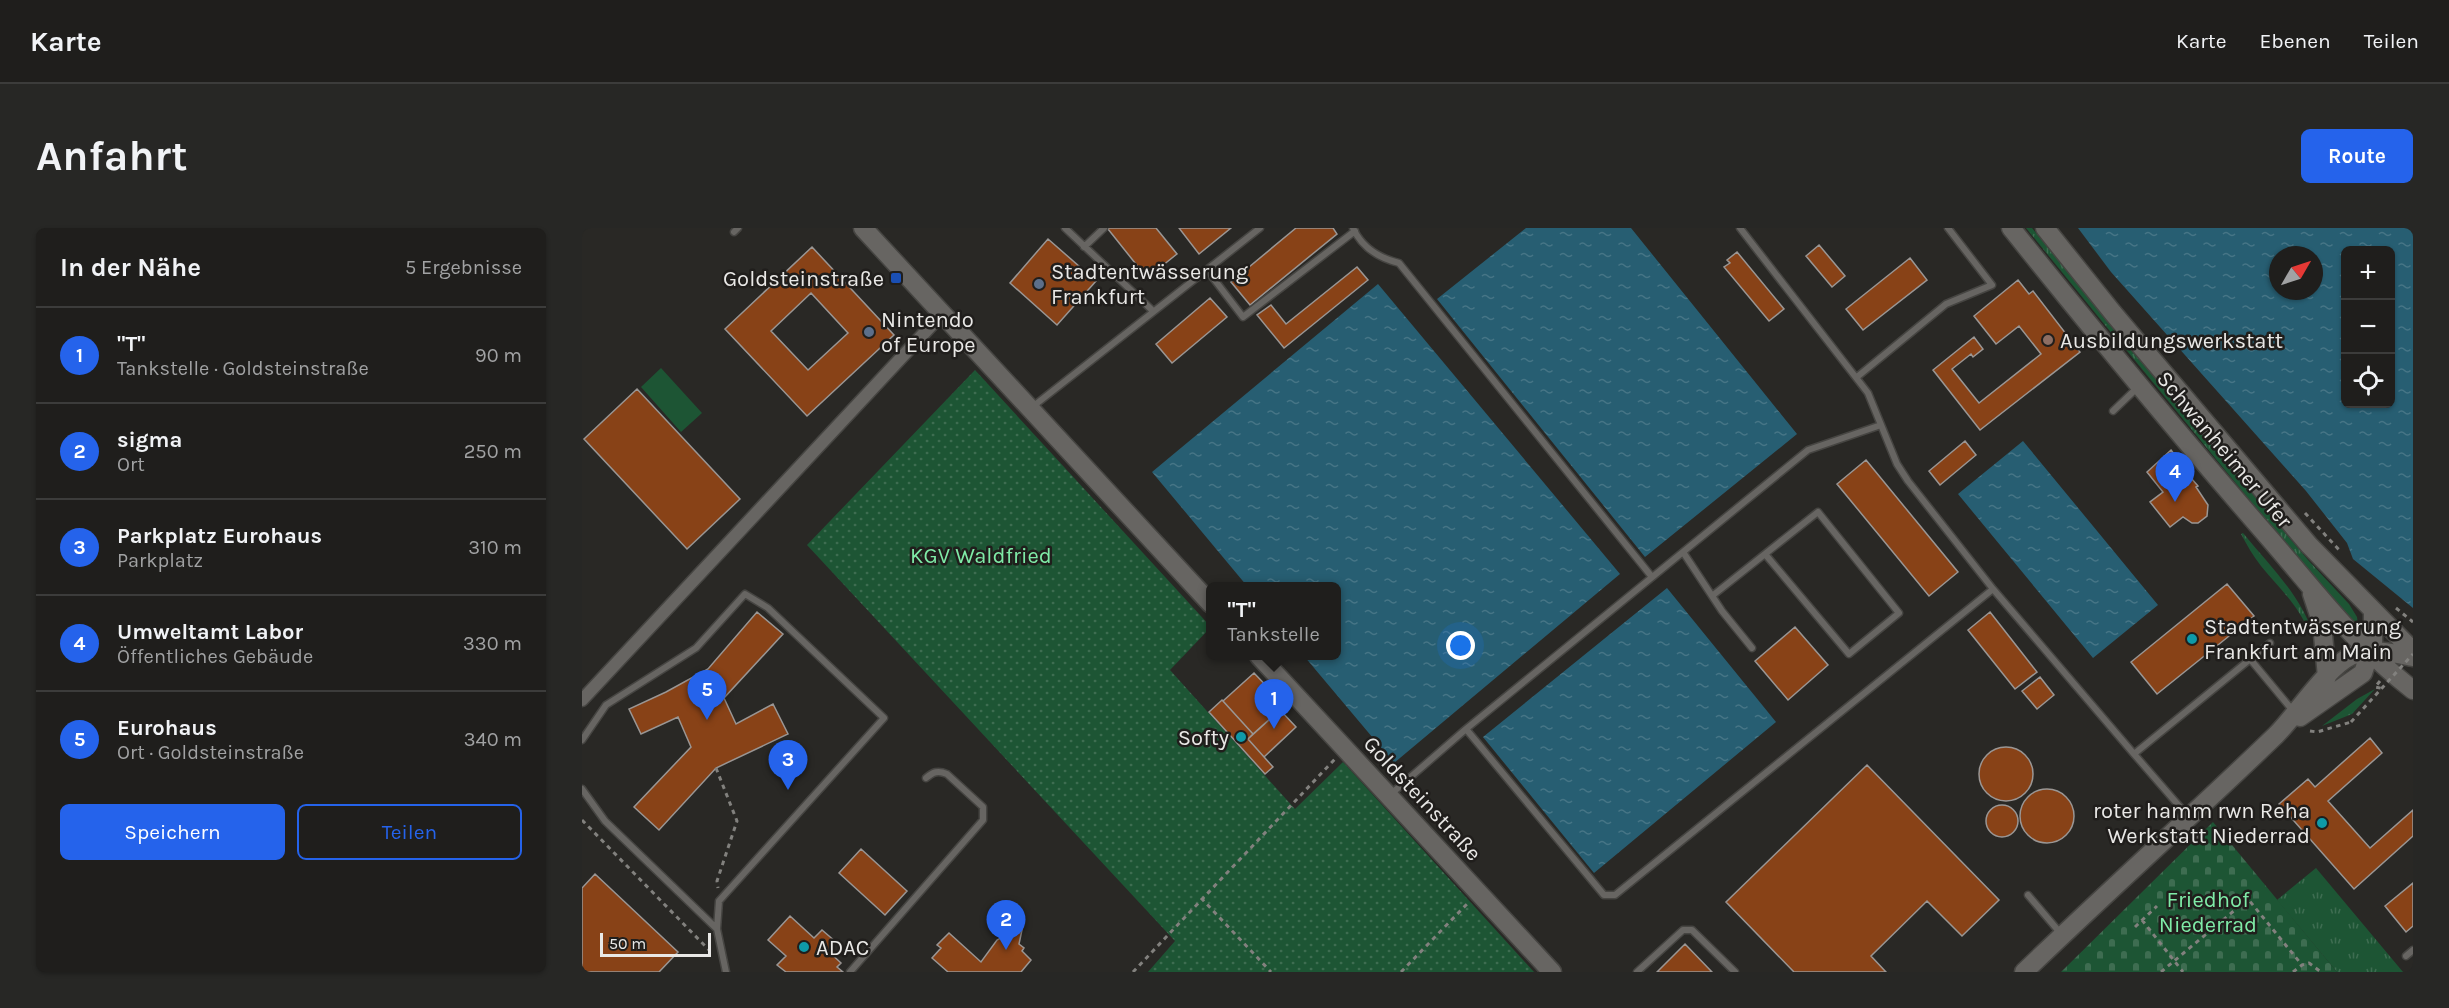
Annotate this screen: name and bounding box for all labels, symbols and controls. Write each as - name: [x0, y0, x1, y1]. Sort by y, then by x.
- text: Karte: [30, 25, 102, 58]
- text: Karte: [2176, 29, 2227, 53]
- text: Ebenen: [2260, 29, 2331, 53]
- text: Teilen: [2364, 29, 2419, 53]
- button: Route: [2301, 129, 2413, 183]
- text: Anfahrt: [36, 131, 188, 181]
- north arrow: [2269, 246, 2323, 300]
- map controls: [2341, 246, 2395, 408]
- button: +: [2341, 246, 2395, 300]
- text: In der Nähe: [60, 252, 201, 283]
- text: 5 Ergebnisse: [405, 256, 522, 279]
- place label: Stadtentwässerung Frankfurt: [1051, 259, 1249, 310]
- place label: Goldsteinstraße: [723, 266, 884, 292]
- marker: Goldsteinstraße: [889, 271, 903, 285]
- marker: Stadtentwässerung Frankfurt: [1032, 277, 1046, 291]
- button: −: [2341, 300, 2395, 354]
- place label: Nintendo of Europe: [881, 307, 976, 358]
- marker: Nintendo of Europe: [862, 325, 876, 339]
- place label: Ausbildungswerkstatt: [2060, 328, 2283, 354]
- text: "T": [117, 331, 146, 357]
- marker: Ausbildungswerkstatt: [2041, 333, 2055, 347]
- text: 1: [76, 344, 83, 367]
- text: 90 m: [475, 344, 522, 367]
- button: locate: [2341, 354, 2395, 408]
- text: Tankstelle · Goldsteinstraße: [117, 357, 369, 380]
- street label: Schwanheimer Ufer: [2151, 366, 2297, 533]
- text: sigma: [117, 427, 182, 453]
- text: 2: [73, 440, 86, 463]
- text: 250 m: [464, 440, 522, 463]
- pin: 4: [2156, 452, 2194, 502]
- text: Ort: [117, 453, 145, 476]
- text: Parkplatz Eurohaus: [117, 523, 322, 549]
- text: 3: [73, 536, 86, 559]
- text: 310 m: [468, 536, 522, 559]
- park label: KGV Waldfried: [910, 543, 1052, 569]
- text: Parkplatz: [117, 549, 203, 572]
- popup: [1206, 582, 1341, 660]
- text: "T": [1227, 597, 1256, 623]
- place label: Stadtentwässerung Frankfurt am Main: [2204, 614, 2402, 665]
- text: Umweltamt Labor: [117, 619, 303, 645]
- text: Tankstelle: [1227, 623, 1320, 646]
- your location: [1446, 631, 1475, 660]
- text: 4: [74, 632, 85, 655]
- text: 330 m: [463, 632, 522, 655]
- marker: Stadtentwässerung Frankfurt am Main: [2185, 632, 2199, 646]
- text: Öffentliches Gebäude: [117, 645, 313, 668]
- pin: 5: [688, 670, 726, 720]
- pin: 1: [1254, 680, 1294, 729]
- text: Eurohaus: [117, 715, 217, 741]
- place label: Softy: [1178, 725, 1229, 751]
- text: 5: [74, 728, 85, 751]
- text: 340 m: [464, 728, 522, 751]
- marker: Softy: [1234, 730, 1248, 744]
- street label: Goldsteinstraße: [1358, 731, 1487, 866]
- pin: 3: [768, 740, 808, 790]
- text: Ort · Goldsteinstraße: [117, 741, 304, 764]
- place label: roter hamm rwn Reha Werkstatt Niederrad: [2093, 798, 2310, 849]
- button: Speichern: [60, 804, 285, 860]
- button: Teilen: [297, 804, 522, 860]
- marker: roter hamm rwn Reha Werkstatt Niederrad: [2315, 816, 2329, 830]
- park label: Friedhof Niederrad: [2159, 887, 2257, 938]
- pin: 2: [986, 900, 1026, 950]
- scale bar: [600, 930, 711, 958]
- text: 50 m: [609, 934, 646, 953]
- place label: ADAC: [816, 935, 869, 961]
- marker: ADAC: [797, 940, 811, 954]

